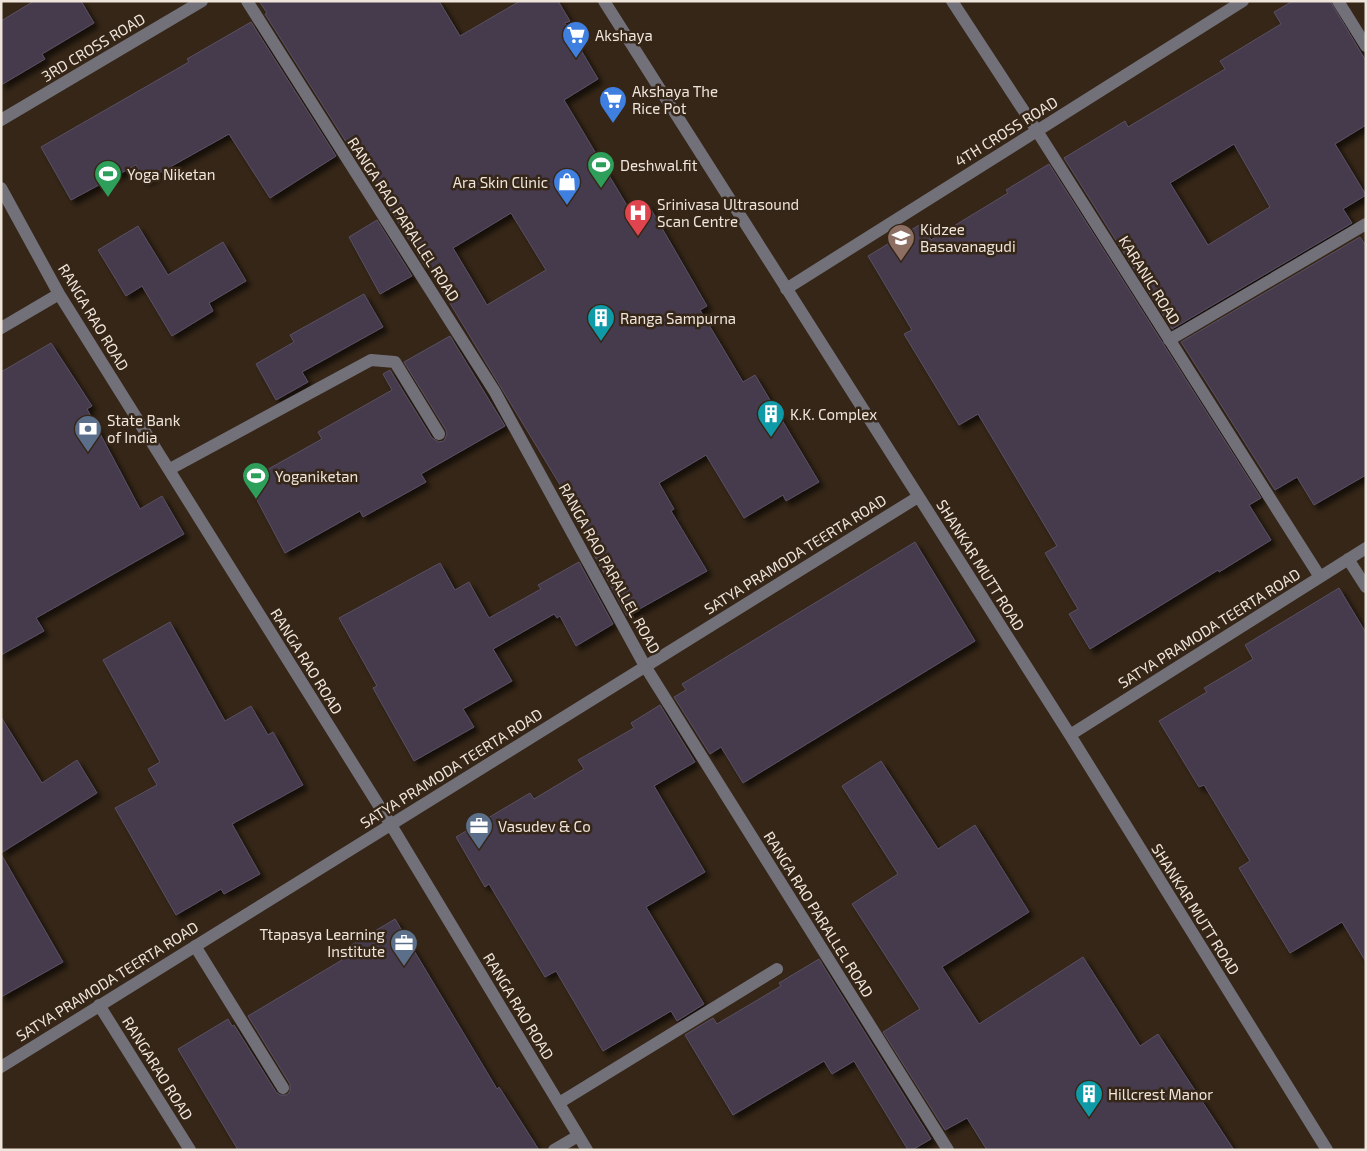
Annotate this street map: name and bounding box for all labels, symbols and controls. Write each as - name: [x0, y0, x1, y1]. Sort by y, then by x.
- street label: 3RD CROSS ROAD: [38, 9, 148, 85]
- supermarket icon: Akshaya: [561, 20, 591, 59]
- place label: Akshaya: [595, 26, 653, 44]
- place label: Akshaya The Rice Pot: [632, 82, 718, 117]
- supermarket icon: Akshaya The Rice Pot: [598, 85, 628, 124]
- street label: 4TH CROSS ROAD: [951, 92, 1061, 170]
- street label: RANGA RAO PARALLEL ROAD: [344, 134, 464, 304]
- sports icon: Deshwal.fit: [586, 150, 616, 189]
- place label: Deshwal.fit: [620, 156, 698, 174]
- sports icon: Yoga Niketan: [93, 159, 123, 198]
- place label: Yoga Niketan: [127, 165, 215, 183]
- shop icon: Ara Skin Clinic: [552, 167, 582, 206]
- place label: Ara Skin Clinic: [453, 173, 548, 191]
- place label: Srinivasa Ultrasound Scan Centre: [657, 195, 799, 230]
- hospital icon: Srinivasa Ultrasound Scan Centre: [623, 198, 653, 237]
- place label: Kidzee Basavanagudi: [920, 220, 1016, 255]
- school or university icon: Kidzee Basavanagudi: [886, 223, 916, 262]
- street label: KARANIC ROAD: [1115, 232, 1185, 328]
- street label: RANGA RAO ROAD: [55, 260, 133, 374]
- building icon: Ranga Sampurna: [586, 303, 616, 342]
- place label: Ranga Sampurna: [620, 309, 736, 327]
- building icon: K.K. Complex: [756, 399, 786, 438]
- place label: K.K. Complex: [790, 405, 877, 423]
- place label: State Bank of India: [107, 411, 181, 446]
- bank icon: State Bank of India: [73, 414, 103, 453]
- sports icon: Yoganiketan: [241, 461, 271, 500]
- place label: Yoganiketan: [275, 467, 358, 485]
- street label: RANGA RAO PARALLEL ROAD: [556, 480, 664, 656]
- street label: SATYA PRAMODA TEERTA ROAD: [701, 490, 889, 618]
- street label: SHANKAR MUTT ROAD: [933, 496, 1029, 634]
- street label: SATYA PRAMODA TEERTA ROAD: [1115, 564, 1303, 692]
- street label: RANGA RAO ROAD: [267, 605, 347, 717]
- street label: SATYA PRAMODA TEERTA ROAD: [357, 704, 545, 832]
- office icon: Vasudev & Co: [464, 811, 494, 850]
- place label: Vasudev & Co: [498, 817, 591, 835]
- street label: RANGA RAO PARALLEL ROAD: [760, 828, 878, 1000]
- street label: SHANKAR MUTT ROAD: [1148, 840, 1244, 978]
- street label: SATYA PRAMODA TEERTA ROAD: [13, 917, 201, 1045]
- place label: Ttapasya Learning Institute: [259, 925, 386, 960]
- office icon: Ttapasya Learning Institute: [389, 928, 419, 967]
- street label: RANGA RAO ROAD: [480, 949, 558, 1063]
- street label: RANGARAO ROAD: [119, 1013, 197, 1123]
- building icon: Hillcrest Manor: [1074, 1079, 1104, 1118]
- place label: Hillcrest Manor: [1108, 1085, 1213, 1103]

